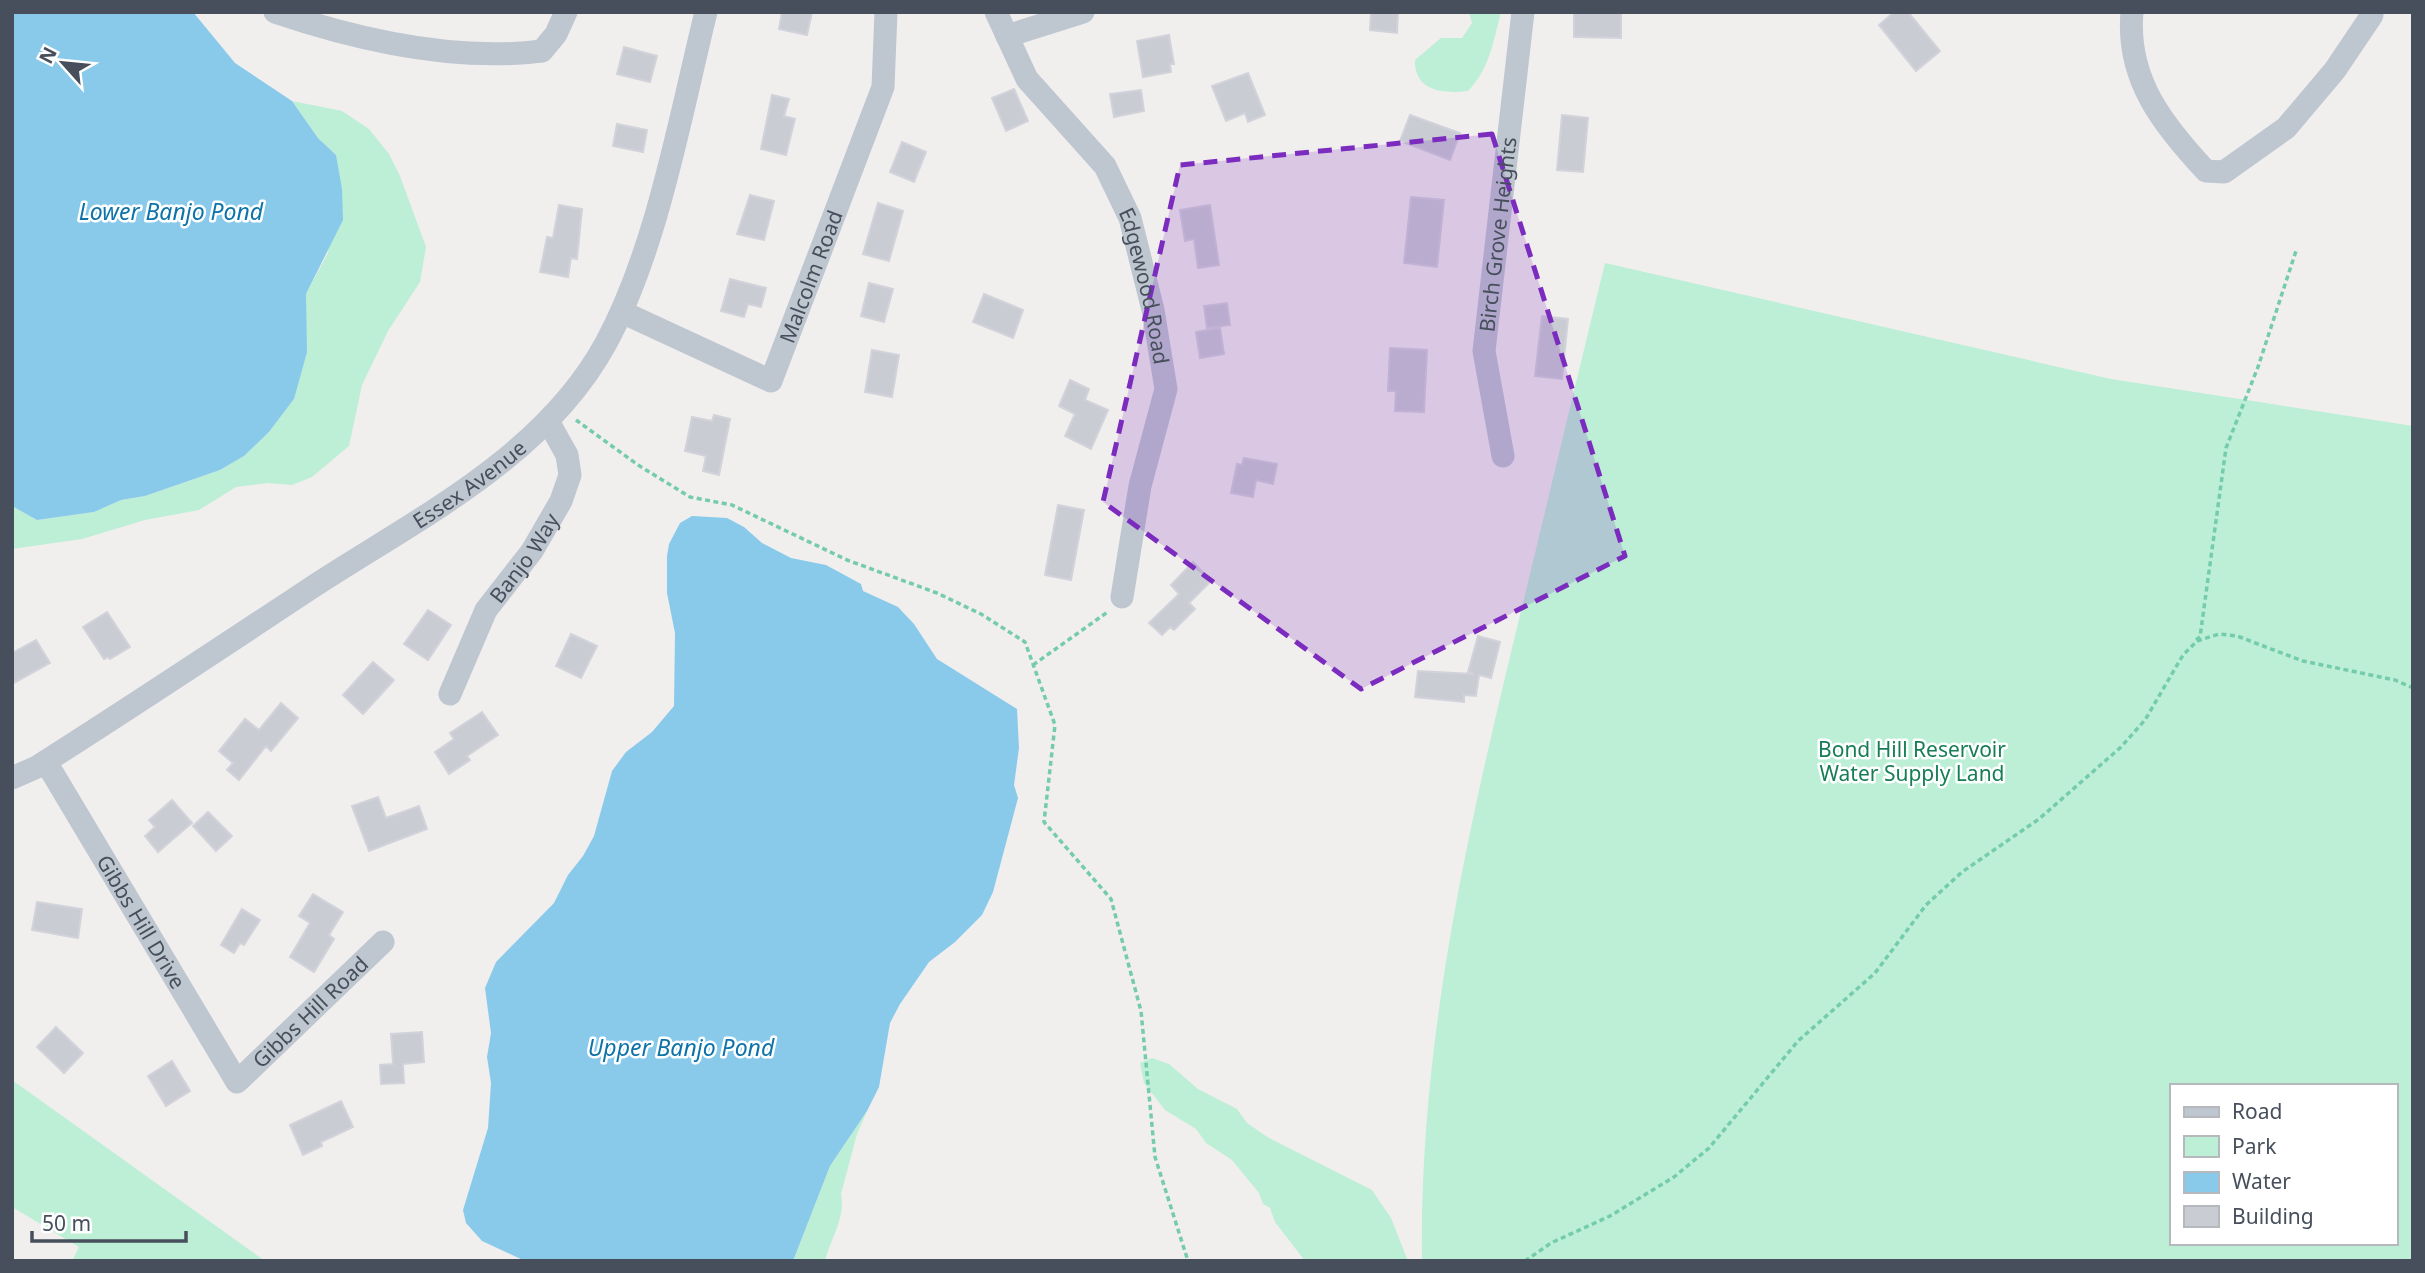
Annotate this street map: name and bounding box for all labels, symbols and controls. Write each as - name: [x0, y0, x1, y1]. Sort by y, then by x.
- north arrow: [28, 28, 98, 98]
- text: N: [33, 42, 63, 68]
- street label: Birch Grove Heights: [1472, 135, 1523, 334]
- water label: Lower Banjo Pond: [79, 195, 264, 227]
- street label: Edgewood Road: [1113, 203, 1176, 366]
- street label: Malcolm Road: [773, 206, 849, 347]
- street label: Essex Avenue: [407, 434, 532, 535]
- street label: Banjo Way: [483, 508, 565, 609]
- park label: Bond Hill Reservoir Water Supply Land: [1818, 735, 2006, 787]
- street label: Gibbs Hill Drive: [91, 850, 192, 994]
- street label: Gibbs Hill Road: [246, 950, 374, 1074]
- water label: Upper Banjo Pond: [588, 1031, 775, 1063]
- legend: [2170, 1084, 2397, 1245]
- text: Road: [2232, 1097, 2282, 1125]
- text: Park: [2232, 1132, 2277, 1160]
- text: Water: [2232, 1167, 2291, 1195]
- scale bar: [32, 1200, 186, 1244]
- text: Building: [2232, 1202, 2314, 1230]
- text: 50 m: [42, 1209, 91, 1237]

